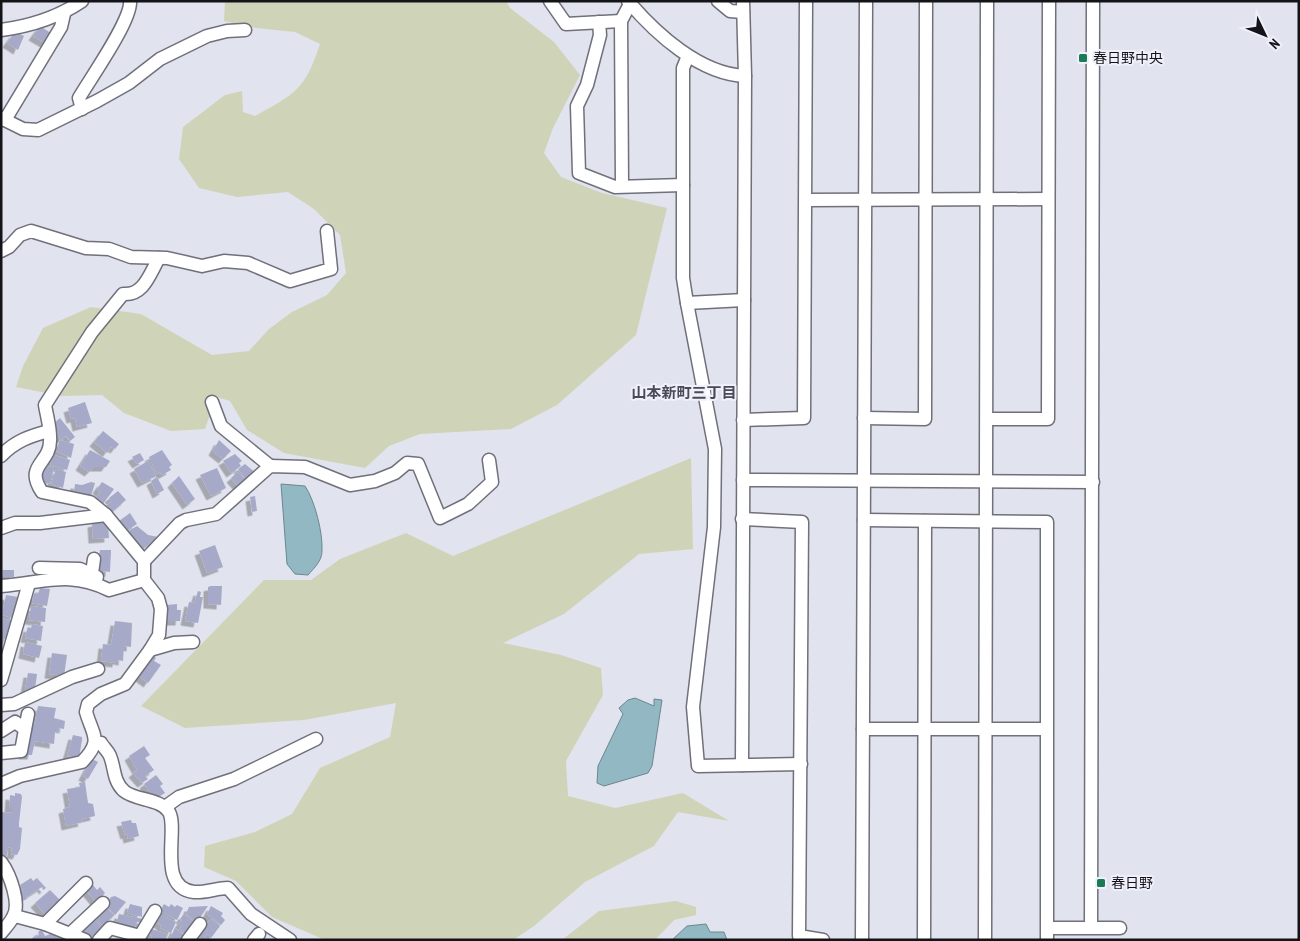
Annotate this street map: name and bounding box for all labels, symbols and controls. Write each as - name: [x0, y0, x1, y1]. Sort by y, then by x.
- north arrow: [1240, 10, 1290, 60]
- text: N: [1265, 35, 1284, 53]
- place label: 春日野中央: [1093, 49, 1163, 67]
- marker: 春日野中央: [1077, 52, 1089, 64]
- district label: 山本新町三丁目: [631, 383, 737, 402]
- place label: 春日野: [1111, 874, 1153, 892]
- marker: 春日野: [1095, 877, 1107, 889]

